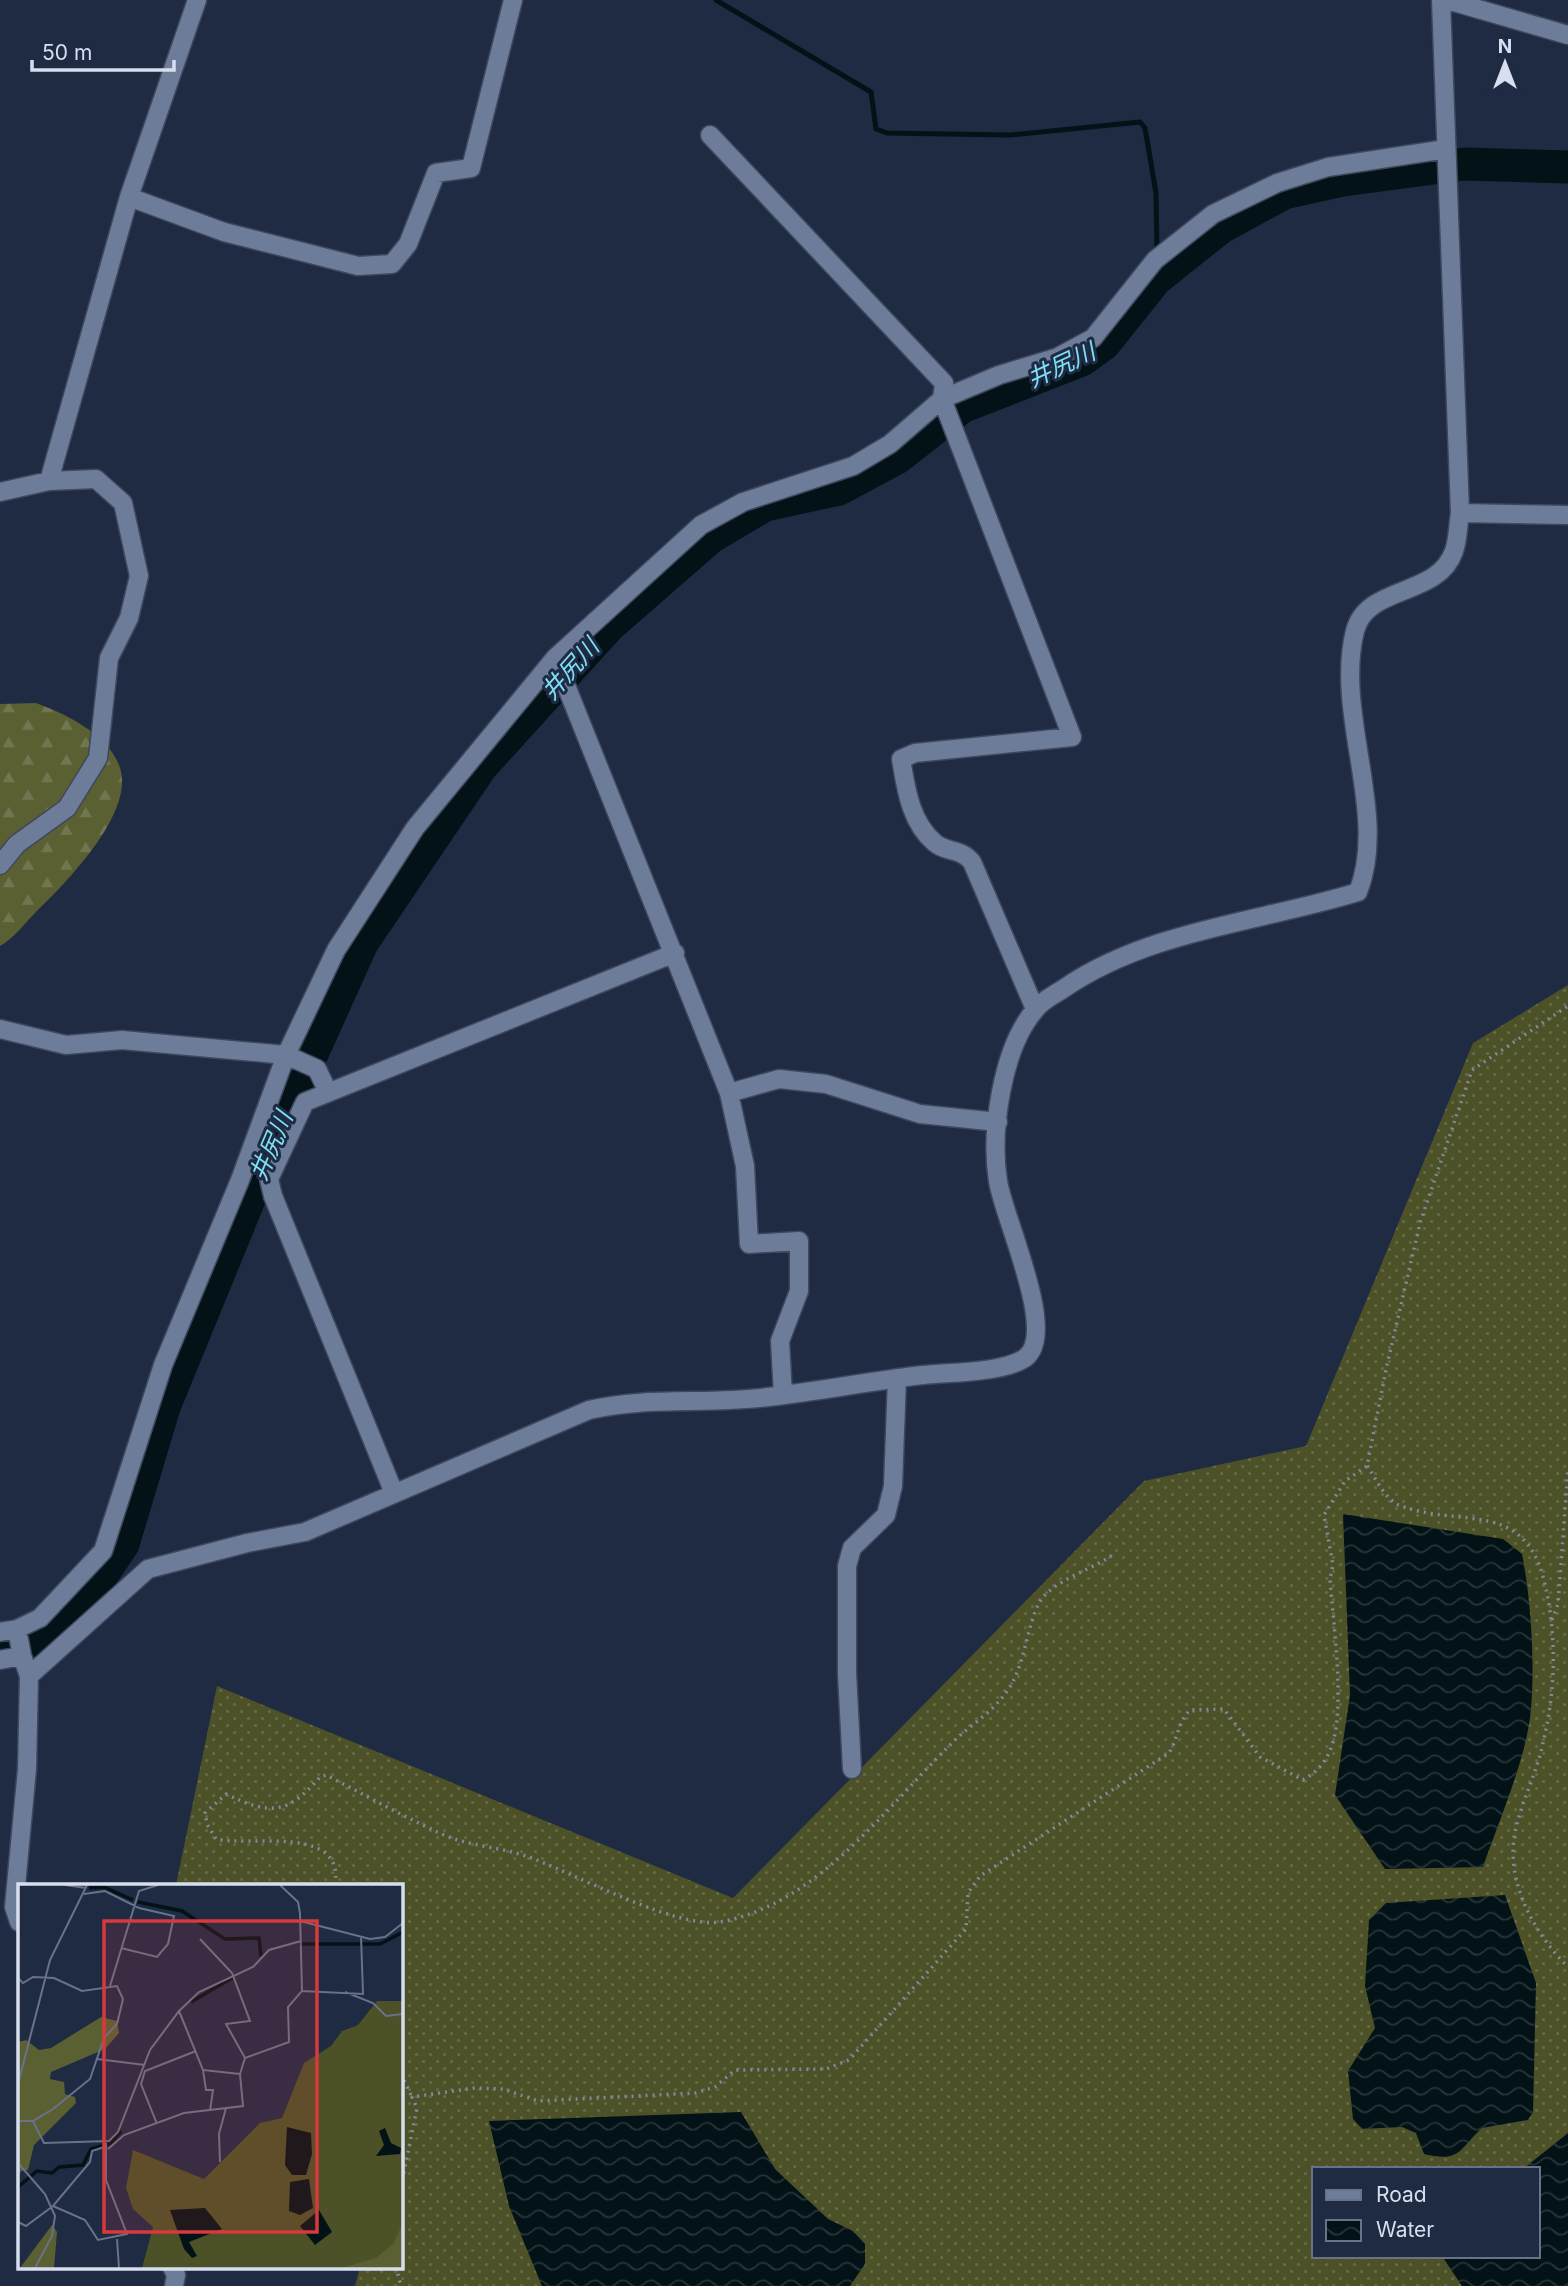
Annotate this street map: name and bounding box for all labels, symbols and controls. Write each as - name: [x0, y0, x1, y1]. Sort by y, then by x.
- scale bar: [32, 28, 173, 72]
- north arrow: [1470, 28, 1540, 98]
- text: N: [1498, 35, 1512, 58]
- text: 50 m: [42, 40, 92, 65]
- water label: 井尻川: [1022, 335, 1102, 393]
- water label: 井尻川: [535, 630, 607, 705]
- water label: 井尻川: [244, 1104, 300, 1185]
- inset map: [18, 1884, 402, 2268]
- legend: [1312, 2167, 1540, 2258]
- text: Road: [1376, 2182, 1427, 2207]
- text: Water: [1376, 2217, 1434, 2242]

